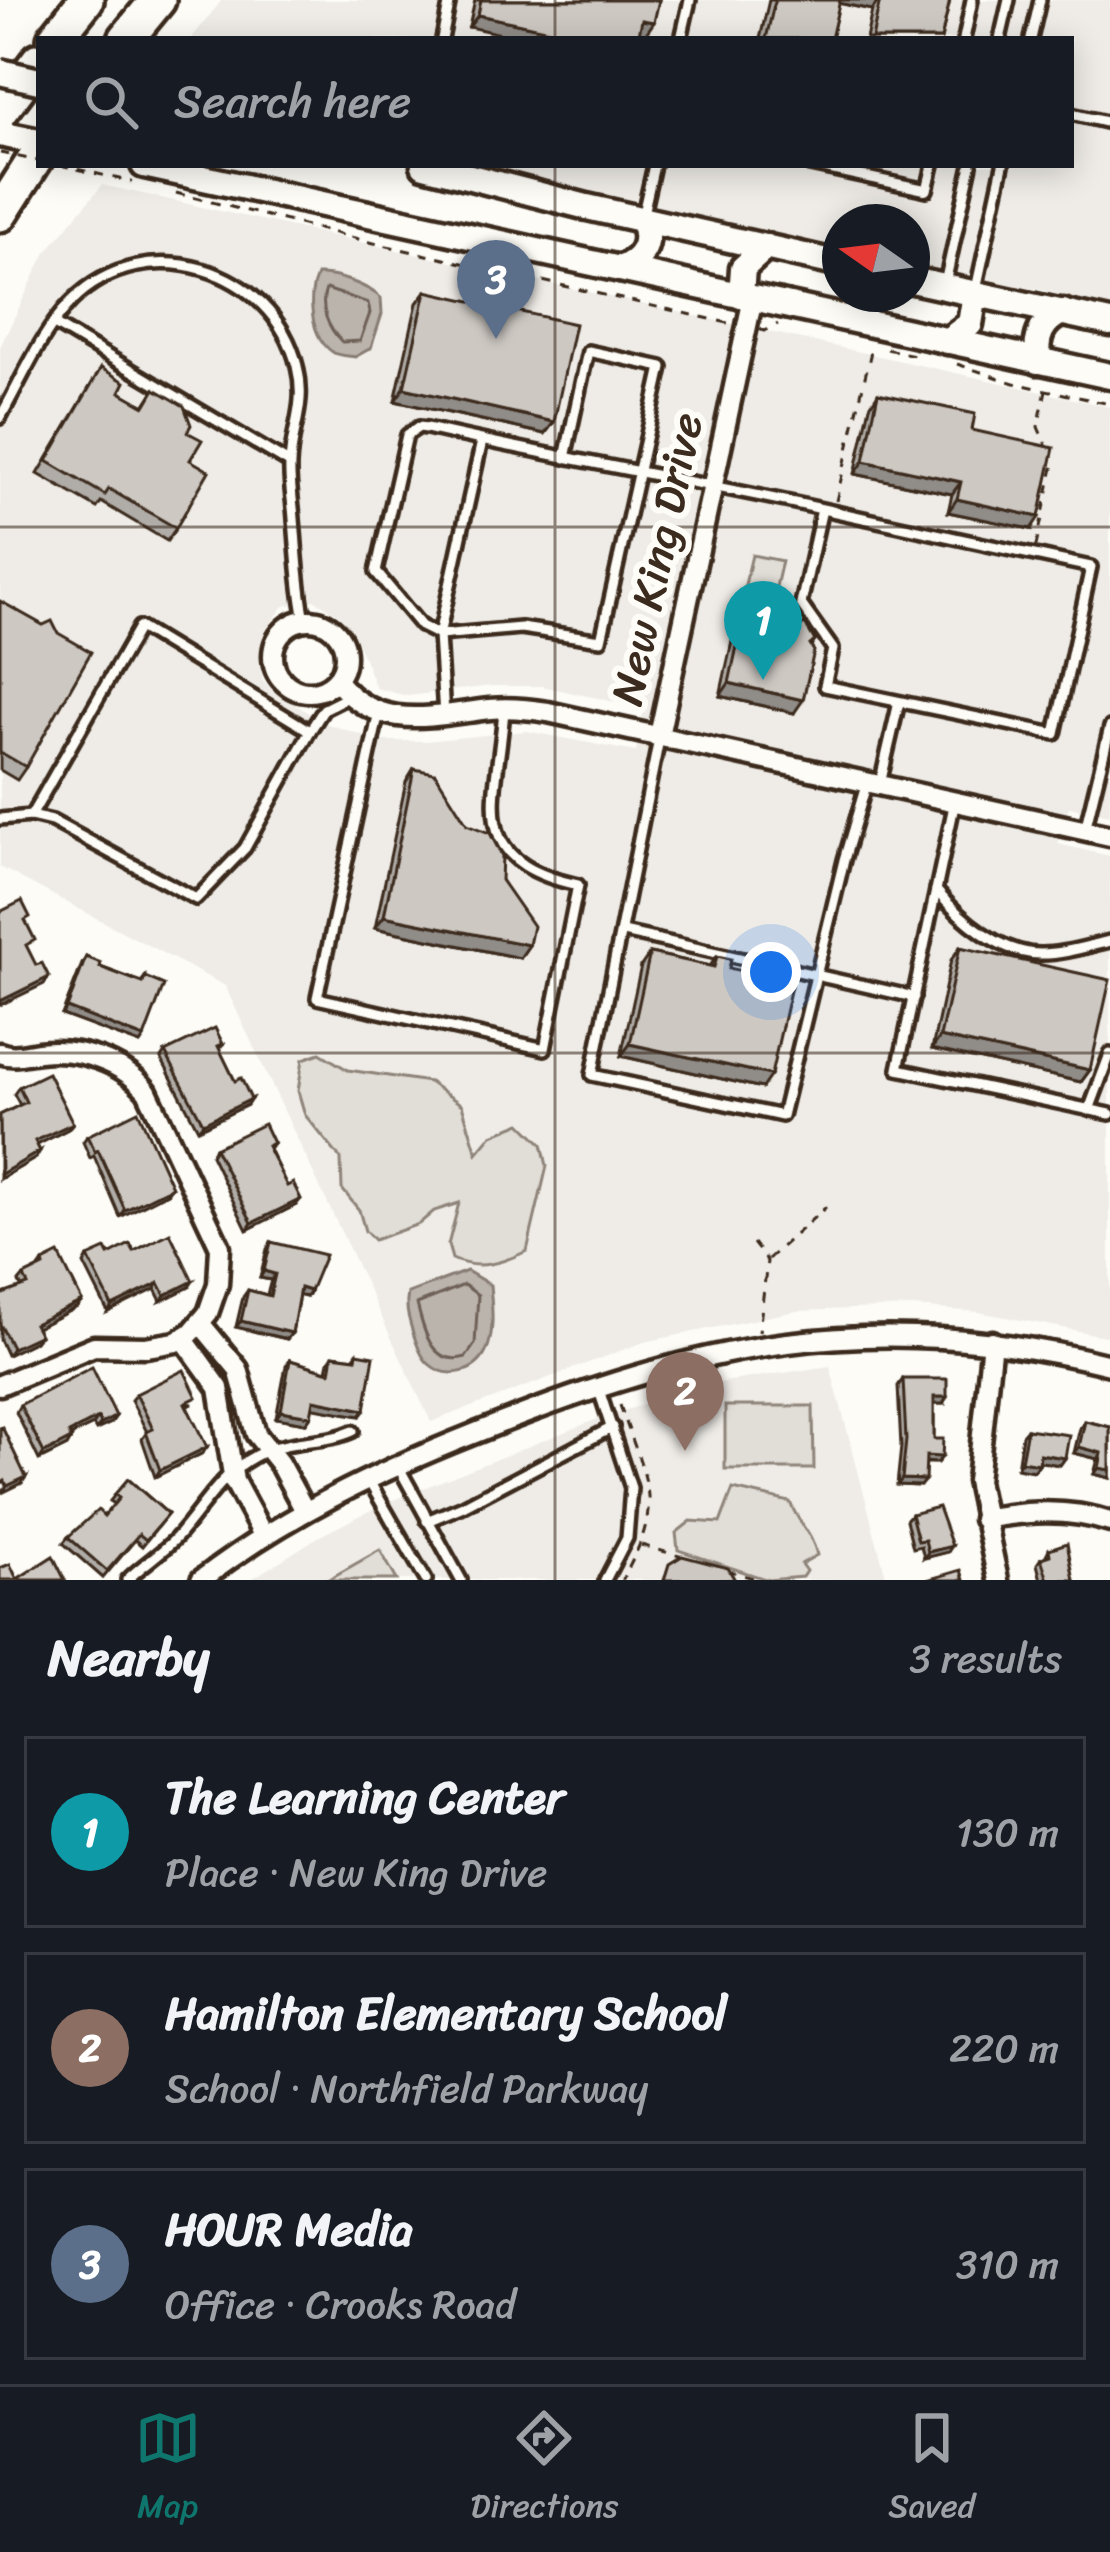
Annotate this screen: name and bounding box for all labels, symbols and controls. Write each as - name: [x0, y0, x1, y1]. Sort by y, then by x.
- search box: [36, 36, 1074, 168]
- text: Search here: [174, 62, 411, 142]
- icon: search: [78, 69, 144, 135]
- north arrow: [822, 204, 930, 312]
- pin: 3: [457, 240, 535, 339]
- street label: New King Drive: [587, 405, 727, 713]
- pin: 1: [724, 581, 802, 680]
- your location: [741, 942, 801, 1002]
- pin: 2: [646, 1352, 724, 1451]
- text: Nearby: [48, 1613, 209, 1703]
- text: 3 results: [909, 1624, 1062, 1693]
- text: The Learning Center: [165, 1758, 564, 1838]
- text: 1: [82, 1798, 98, 1867]
- text: 130 m: [956, 1798, 1059, 1867]
- text: Place · New King Drive: [165, 1838, 547, 1907]
- text: Hamilton Elementary School: [165, 1974, 727, 2054]
- text: 2: [79, 2014, 101, 2083]
- text: 220 m: [949, 2014, 1059, 2083]
- text: School · Northfield Parkway: [165, 2054, 648, 2123]
- text: HOUR Media: [165, 2190, 413, 2270]
- text: 3: [79, 2230, 101, 2299]
- text: 310 m: [956, 2230, 1059, 2299]
- text: Office · Crooks Road: [165, 2270, 516, 2339]
- tab: Map: [135, 2405, 201, 2535]
- tab: Directions: [471, 2405, 618, 2535]
- tab: Saved: [888, 2405, 975, 2535]

